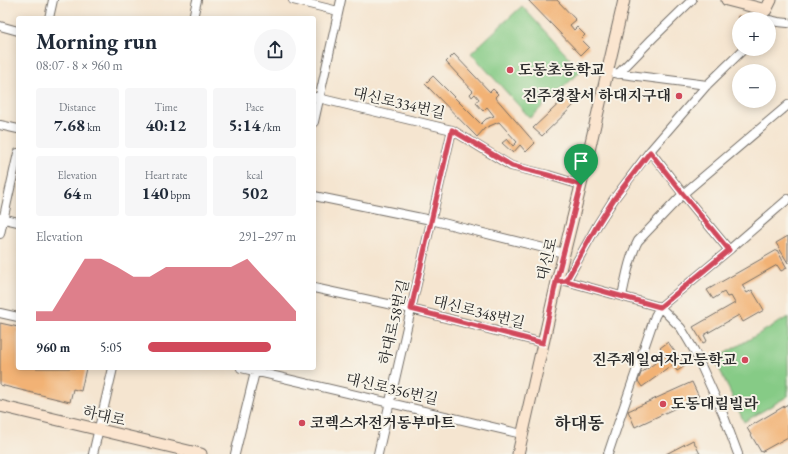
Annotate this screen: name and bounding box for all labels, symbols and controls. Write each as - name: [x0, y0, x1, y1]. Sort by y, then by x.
- map controls: [732, 12, 776, 108]
- button: +: [732, 12, 776, 56]
- text: Morning run: [36, 27, 157, 56]
- button: share: [254, 29, 296, 71]
- text: 08:07 · 8 × 960 m: [36, 57, 123, 74]
- place label: 도동초등학교: [518, 60, 605, 79]
- button: −: [732, 64, 776, 108]
- marker: 도동초등학교: [505, 65, 515, 75]
- street label: 대신로334번길: [351, 83, 447, 122]
- place label: 진주경찰서 하대지구대: [523, 86, 671, 105]
- marker: 진주경찰서 하대지구대: [674, 91, 684, 101]
- text: Distance: [59, 100, 96, 114]
- text: Time: [155, 100, 177, 114]
- text: Pace: [245, 100, 264, 114]
- text: 7.68: [54, 114, 85, 136]
- text: 40:12: [146, 114, 186, 136]
- text: 5:14: [229, 114, 260, 136]
- text: km: [85, 120, 101, 134]
- text: /km: [260, 120, 281, 134]
- pin: [564, 144, 598, 185]
- icon: arrive: [570, 150, 592, 172]
- text: Elevation: [58, 168, 97, 182]
- text: Heart rate: [145, 168, 187, 182]
- text: kcal: [246, 168, 263, 182]
- text: 64: [63, 182, 81, 204]
- text: 140: [141, 182, 168, 204]
- text: 502: [241, 182, 268, 204]
- text: m: [81, 188, 92, 202]
- text: bpm: [168, 188, 191, 202]
- text: Elevation: [36, 228, 83, 245]
- text: 291–297 m: [239, 228, 296, 245]
- street label: 대신로: [532, 235, 561, 282]
- street label: 하대로58번길: [374, 277, 413, 366]
- street label: 대신로348번길: [431, 291, 527, 332]
- text: 960 m: [36, 339, 70, 356]
- text: 5:05: [100, 339, 122, 356]
- place label: 진주제일여자고등학교: [592, 350, 738, 369]
- marker: 진주제일여자고등학교: [740, 355, 750, 365]
- street label: 대신로356번길: [344, 369, 440, 408]
- place label: 도동대림빌라: [671, 394, 758, 413]
- marker: 도동대림빌라: [658, 399, 668, 409]
- street label: 하대로: [81, 401, 128, 430]
- district label: 하대동: [554, 412, 604, 434]
- place label: 코렉스자전거동부마트: [310, 413, 455, 432]
- marker: 코렉스자전거동부마트: [297, 418, 307, 428]

